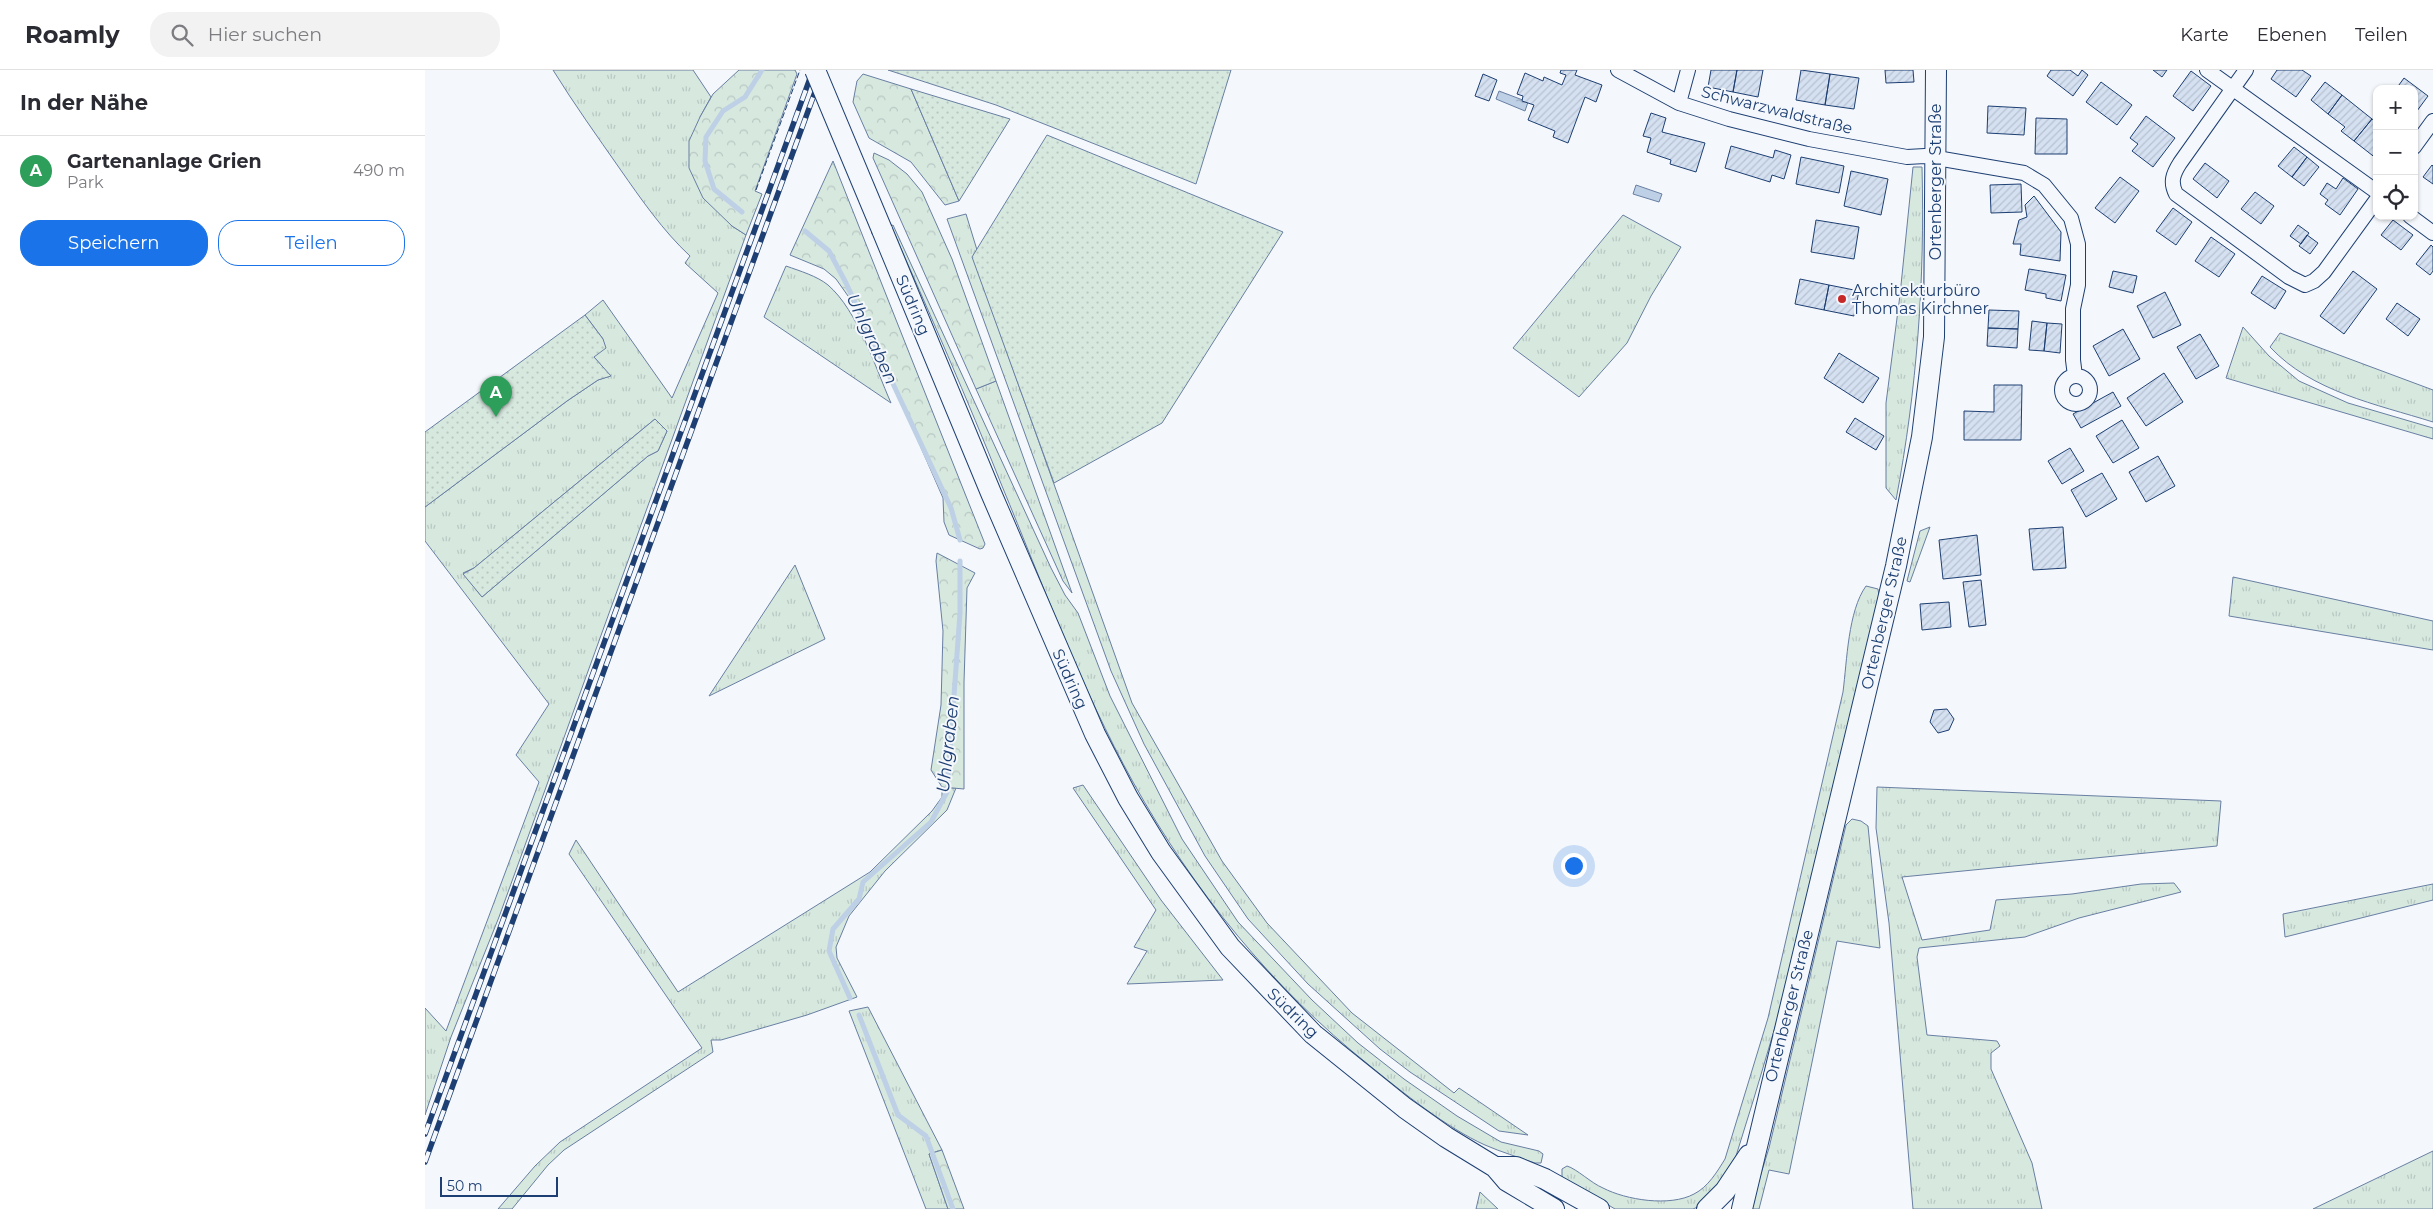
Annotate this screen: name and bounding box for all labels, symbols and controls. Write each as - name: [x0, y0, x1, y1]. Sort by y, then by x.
- search box: [150, 12, 500, 57]
- text: Roamly: [25, 20, 120, 49]
- icon: search: [168, 21, 196, 49]
- text: Hier suchen: [208, 23, 322, 46]
- text: Karte: [2180, 24, 2229, 46]
- text: Ebenen: [2257, 24, 2327, 46]
- text: Teilen: [2355, 24, 2408, 46]
- street label: Schwarzwaldstraße: [1699, 82, 1855, 138]
- map controls: [2373, 85, 2418, 220]
- button: +: [2373, 85, 2418, 130]
- text: In der Nähe: [20, 90, 148, 115]
- street label: Ortenberger Straße: [1926, 104, 1945, 260]
- button: −: [2373, 130, 2418, 175]
- text: Gartenanlage Grien: [67, 150, 262, 173]
- text: A: [30, 161, 42, 180]
- text: 490 m: [353, 161, 405, 180]
- text: Park: [67, 173, 104, 192]
- button: locate: [2373, 175, 2418, 220]
- button: Speichern: [20, 220, 208, 266]
- button: Teilen: [218, 220, 405, 266]
- street label: Südring: [892, 272, 934, 338]
- place label: Architekturbüro Thomas Kirchner: [1852, 281, 1989, 318]
- water label: Uhlgraben: [841, 290, 903, 388]
- marker: Architekturbüro Thomas Kirchner: [1836, 293, 1848, 305]
- pin: A: [480, 376, 512, 417]
- street label: Ortenberger Straße: [1857, 535, 1911, 691]
- street label: Südring: [1048, 646, 1092, 712]
- water label: Uhlgraben: [932, 694, 964, 794]
- your location: [1561, 853, 1587, 879]
- street label: Ortenberger Straße: [1761, 928, 1817, 1084]
- street label: Südring: [1263, 984, 1323, 1042]
- scale bar: [440, 1174, 557, 1197]
- text: 50 m: [447, 1177, 483, 1195]

